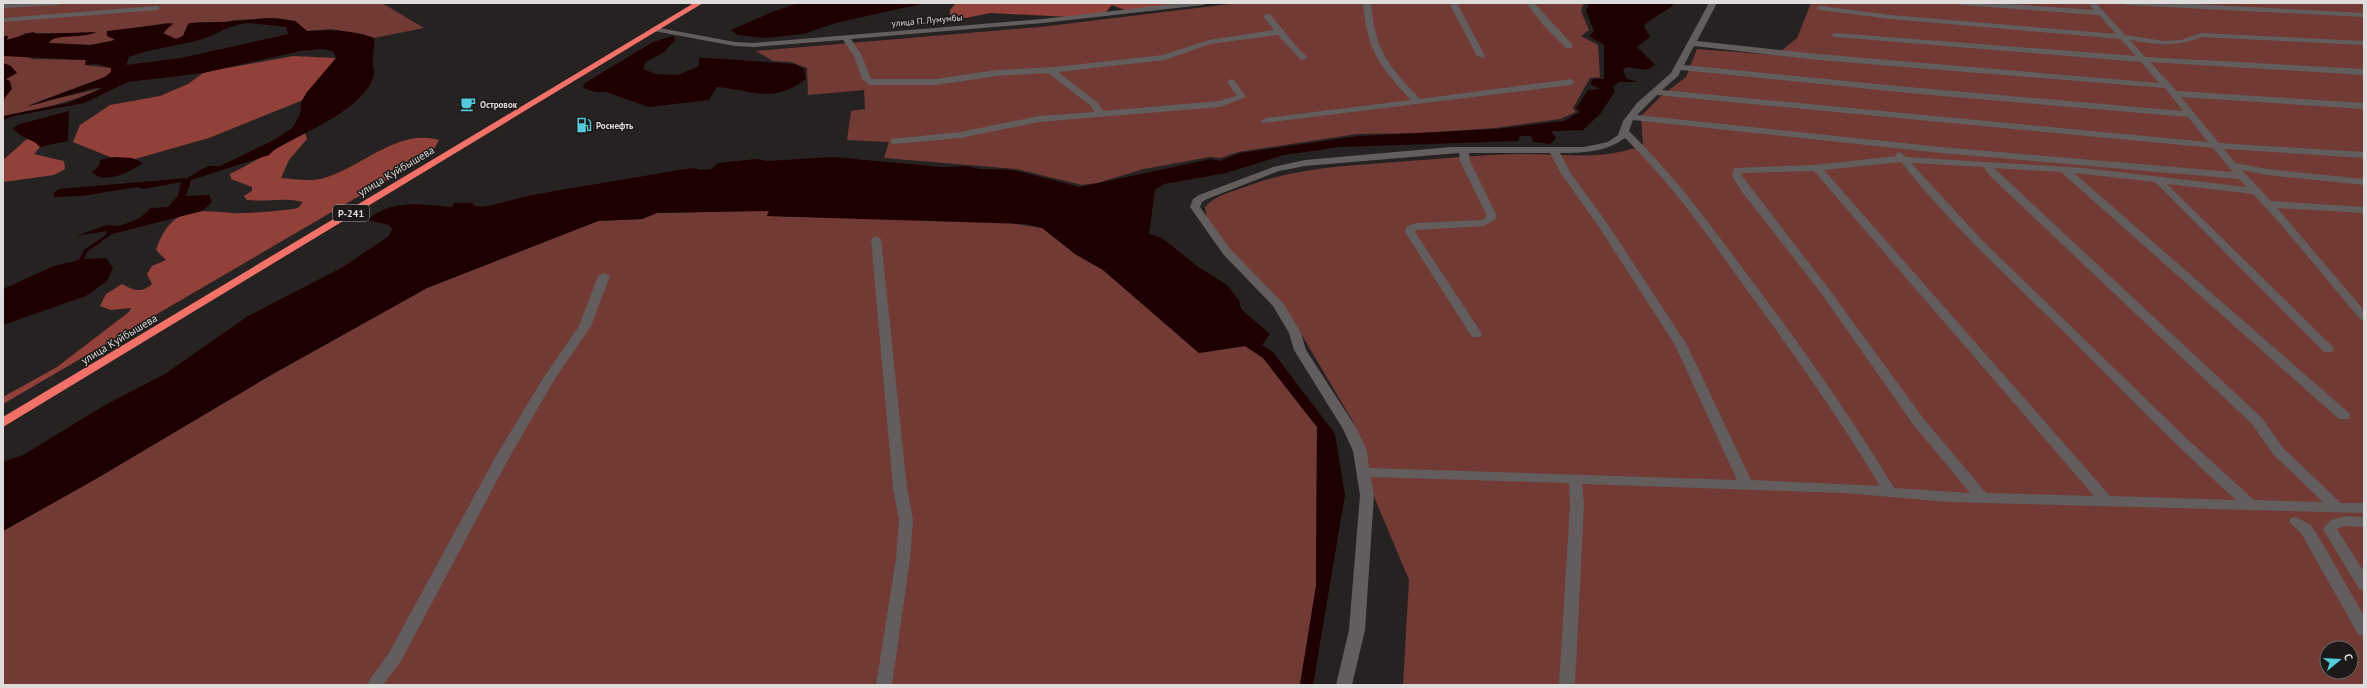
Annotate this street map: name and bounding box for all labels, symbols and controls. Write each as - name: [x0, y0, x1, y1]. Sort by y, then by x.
- street label: улица П. Лумумбы: [891, 11, 963, 29]
- cafe icon: Островок: [459, 95, 477, 113]
- place label: Островок: [480, 99, 518, 110]
- fuel station icon: Роснефть: [575, 116, 593, 134]
- place label: Роснефть: [596, 120, 634, 131]
- street label: улица Куйбышева: [355, 143, 437, 199]
- road number: Р-241: [333, 205, 369, 221]
- street label: улица Куйбышева: [78, 311, 160, 367]
- north arrow: [2319, 640, 2359, 680]
- text: С: [2341, 652, 2356, 662]

